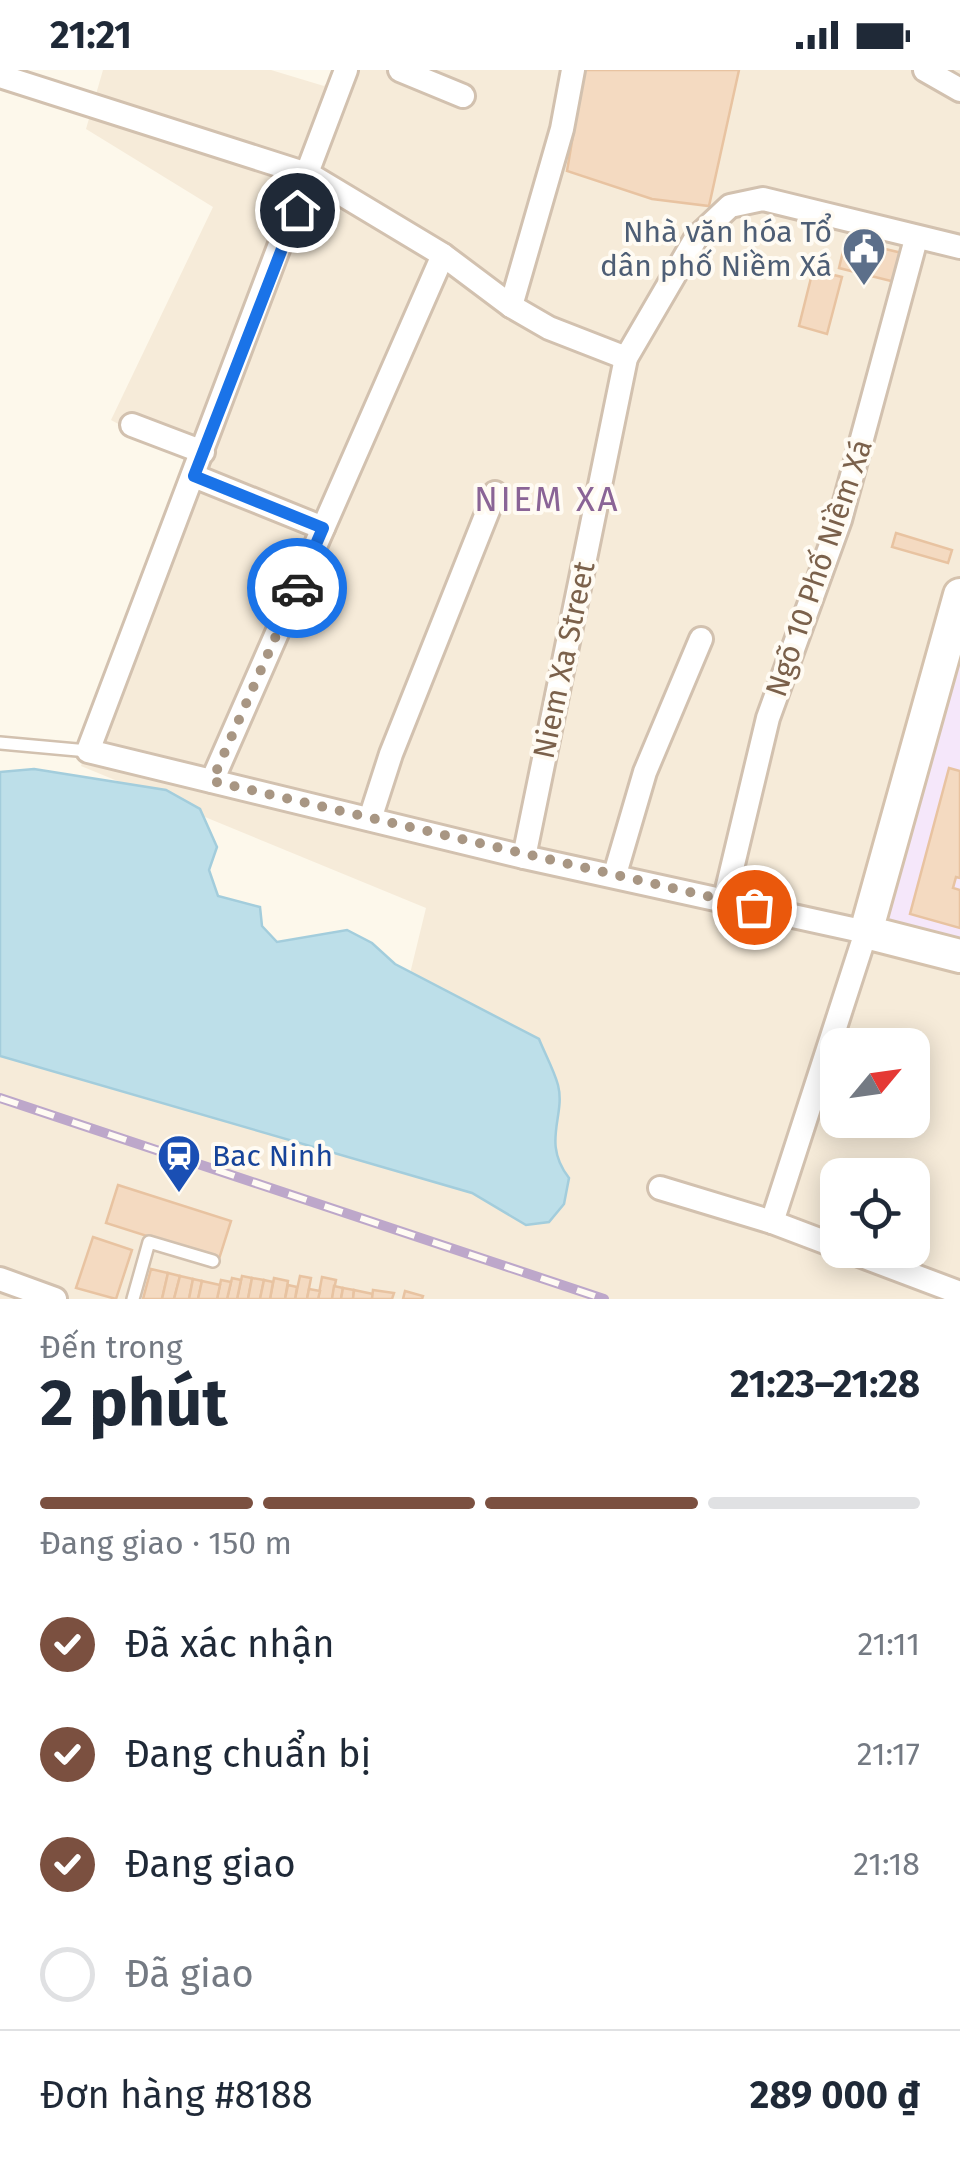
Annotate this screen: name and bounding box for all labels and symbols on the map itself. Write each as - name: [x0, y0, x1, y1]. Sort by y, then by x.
- pin: [255, 168, 340, 253]
- place label: Nhà văn hóa Tổ dân phố Niềm Xá: [600, 213, 832, 284]
- public building icon: Nhà văn hóa Tổ dân phố Niềm Xá: [841, 226, 887, 287]
- street label: Ngõ 10 Phố Niềm Xá: [758, 435, 880, 701]
- district label: NIEM XA: [474, 478, 620, 520]
- courier: [247, 538, 347, 638]
- street label: Niem Xa Street: [526, 558, 602, 762]
- pin: [712, 865, 797, 950]
- north arrow: [820, 1028, 930, 1138]
- station icon: Bac Ninh: [156, 1133, 202, 1194]
- place label: Bac Ninh: [212, 1138, 333, 1174]

